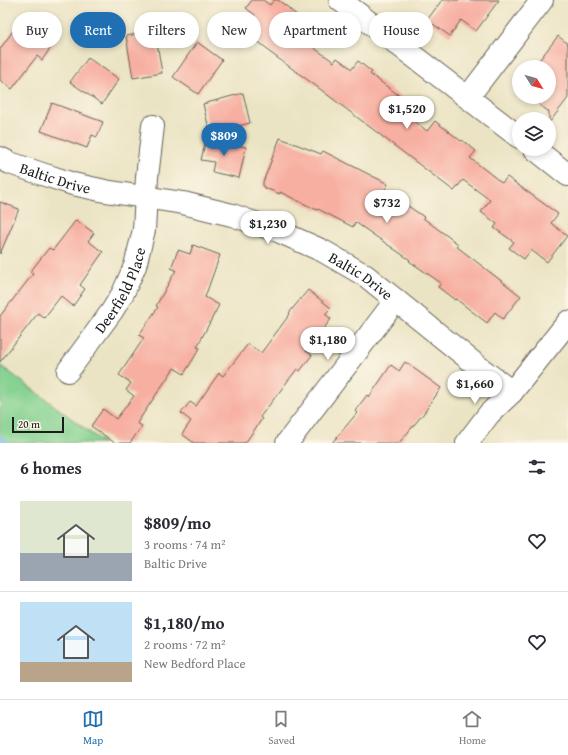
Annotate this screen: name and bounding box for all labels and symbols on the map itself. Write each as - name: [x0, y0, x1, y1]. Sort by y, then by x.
- north arrow: [512, 60, 556, 104]
- pin: $1,520: [374, 96, 440, 130]
- pin: $809: [200, 123, 248, 157]
- street label: Baltic Drive: [17, 157, 93, 198]
- pin: $732: [363, 190, 411, 224]
- pin: $1,230: [235, 211, 301, 245]
- street label: Deerfield Place: [89, 245, 150, 337]
- street label: Baltic Drive: [325, 246, 398, 304]
- pin: $1,180: [295, 327, 361, 361]
- pin: $1,660: [442, 371, 508, 405]
- scale bar: [12, 415, 64, 434]

